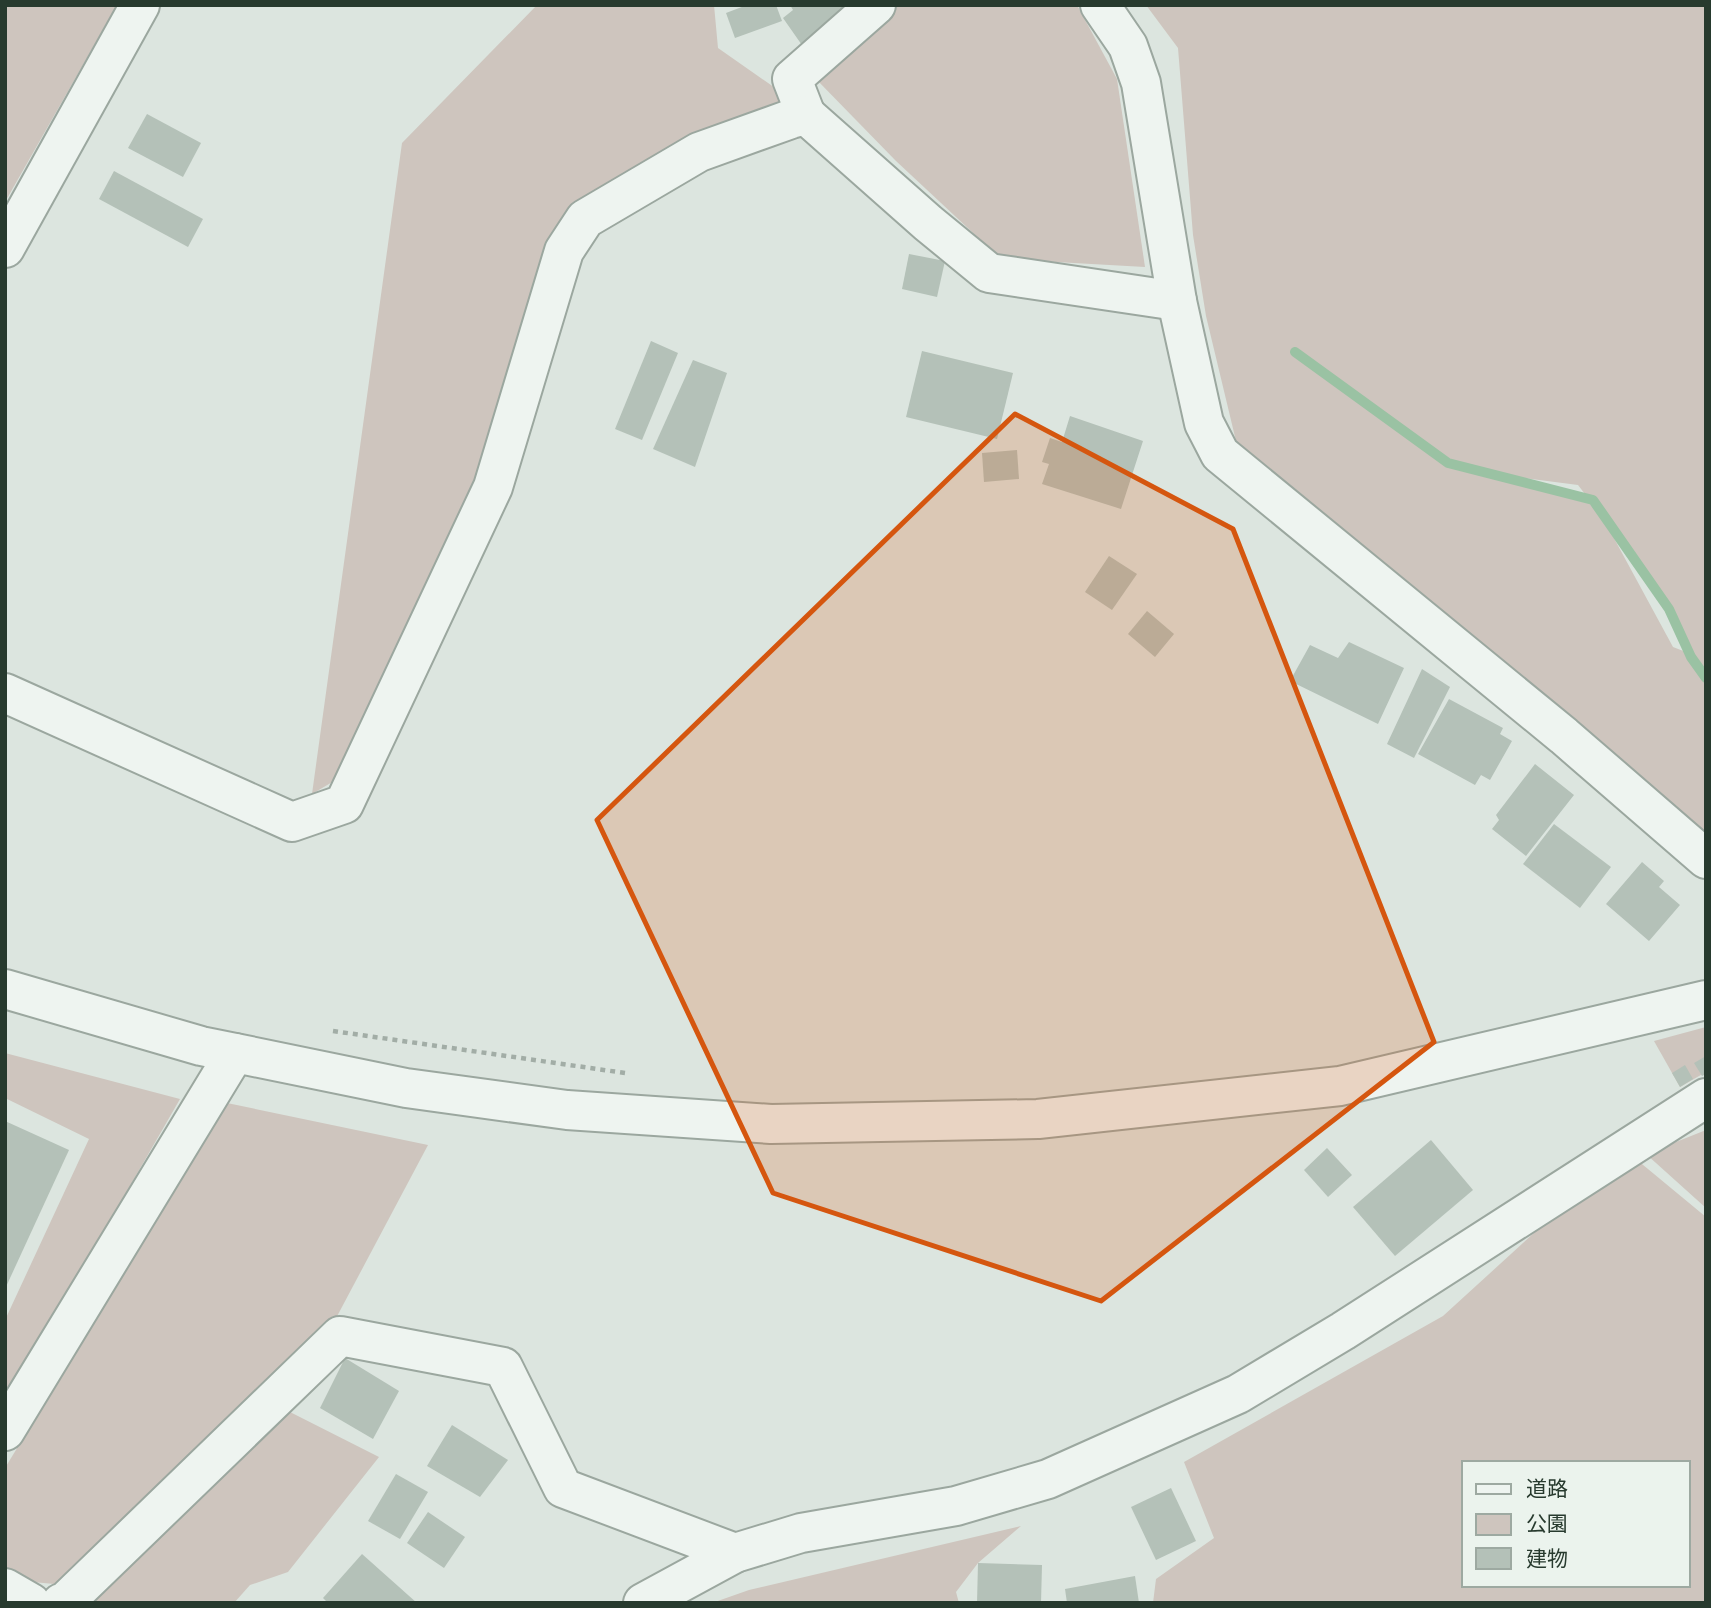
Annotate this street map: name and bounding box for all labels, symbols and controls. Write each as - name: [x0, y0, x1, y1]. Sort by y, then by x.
- legend: [1462, 1461, 1690, 1587]
- text: 道路: [1526, 1476, 1568, 1501]
- text: 公園: [1526, 1511, 1568, 1536]
- text: 建物: [1526, 1546, 1568, 1571]

